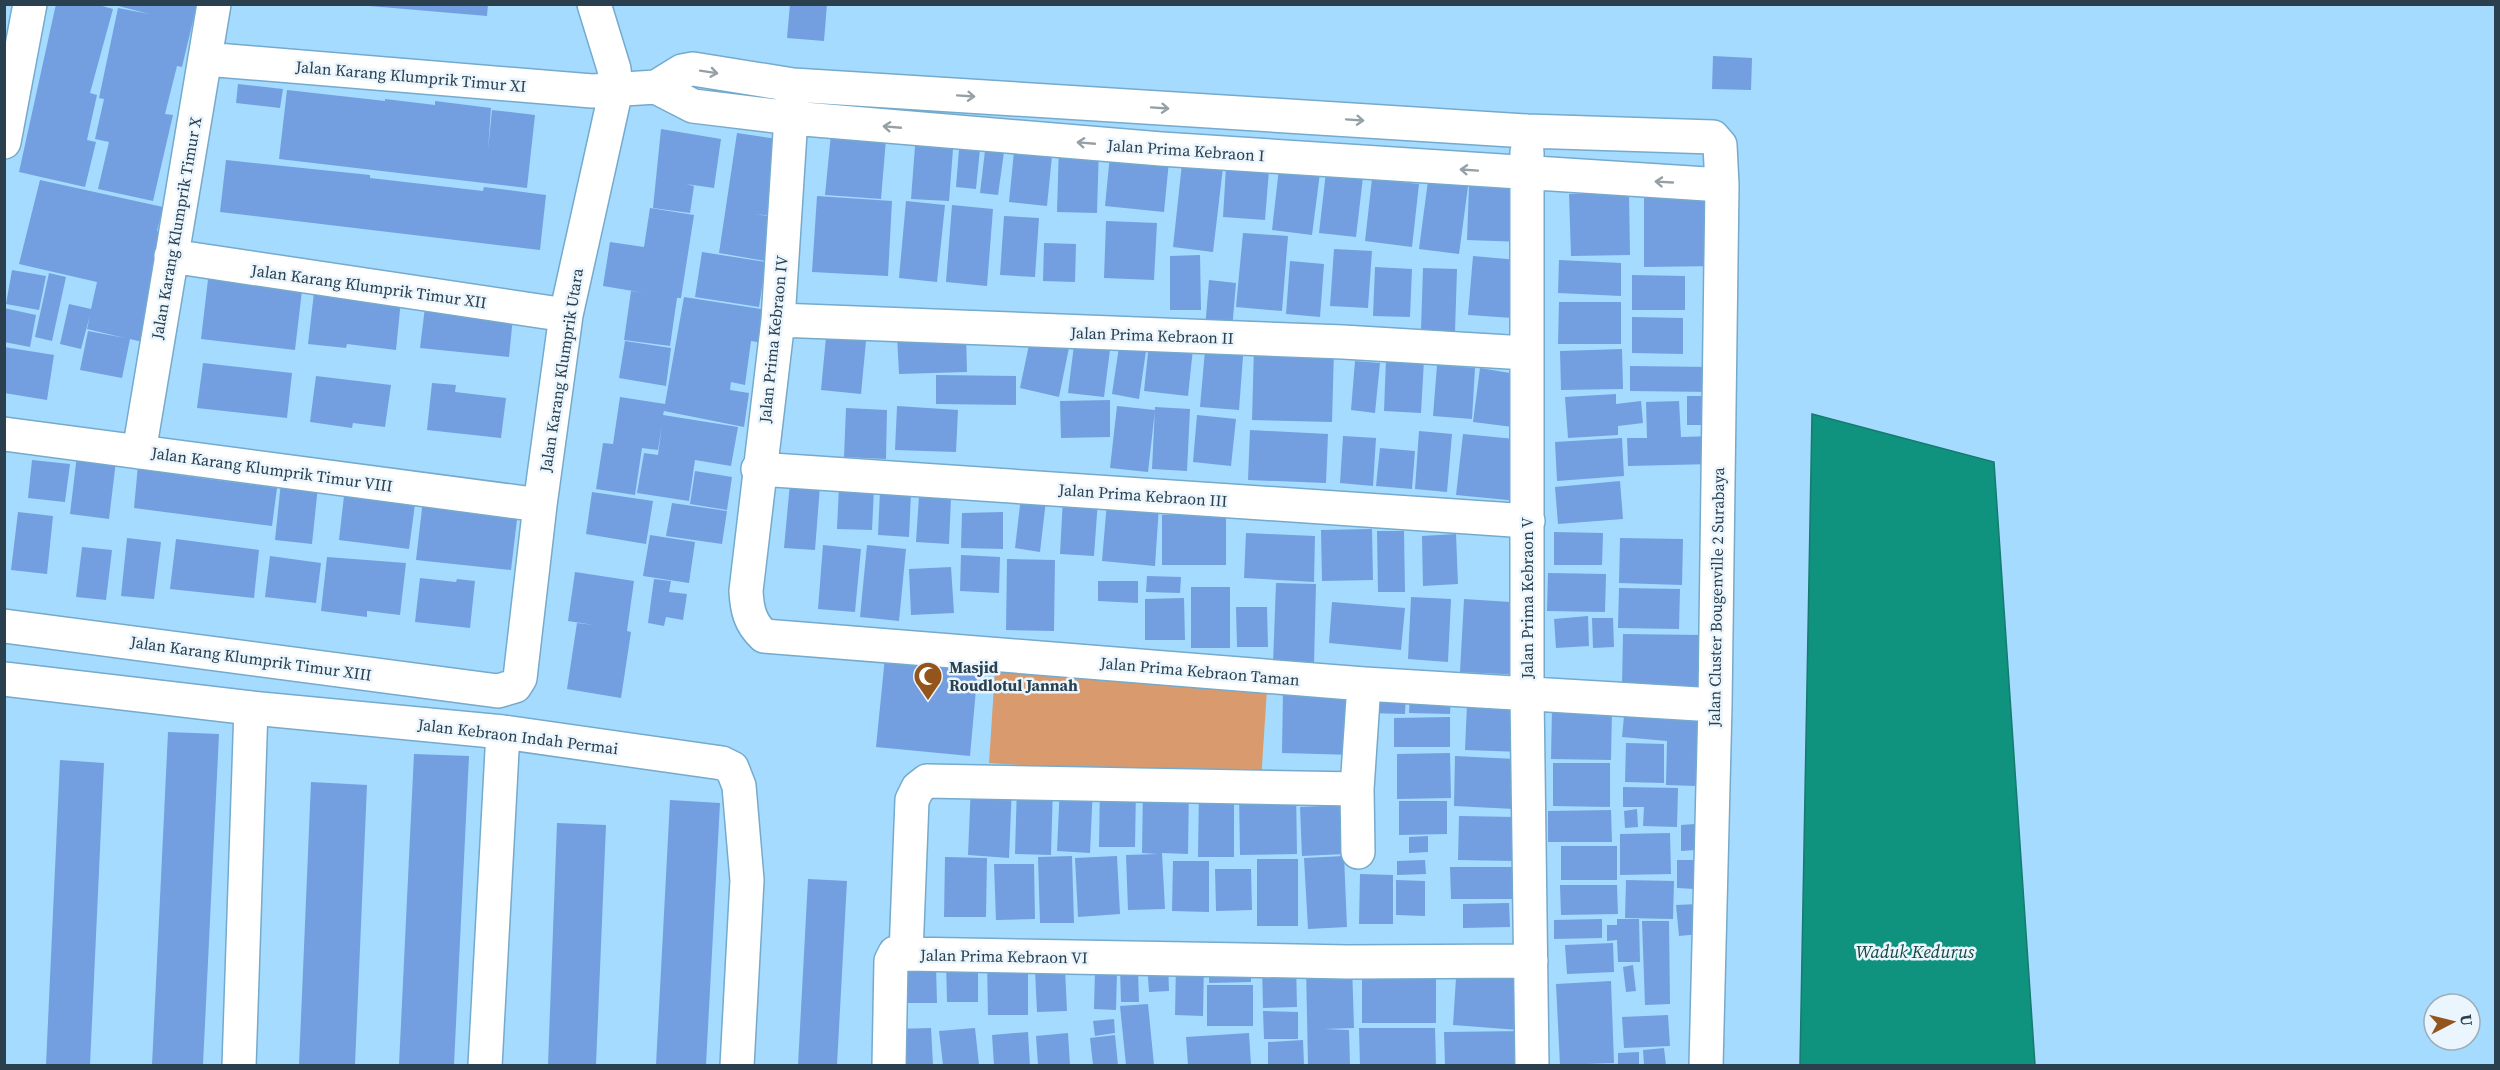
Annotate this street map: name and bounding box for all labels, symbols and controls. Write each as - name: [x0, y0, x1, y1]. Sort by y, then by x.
- street label: Jalan Karang Klumprik Timur XI: [294, 55, 527, 97]
- one-way arrow: [699, 66, 719, 77]
- one-way arrow: [955, 91, 975, 102]
- one-way arrow: [1150, 103, 1170, 114]
- street label: Jalan Karang Klumprik Timur X: [145, 114, 207, 342]
- one-way arrow: [1344, 115, 1364, 126]
- one-way arrow: [883, 121, 903, 132]
- street label: Jalan Prima Kebraon I: [1106, 133, 1265, 166]
- one-way arrow: [1077, 137, 1097, 148]
- one-way arrow: [1460, 164, 1480, 175]
- one-way arrow: [1655, 176, 1675, 187]
- street label: Jalan Prima Kebraon IV: [753, 254, 793, 425]
- street label: Jalan Karang Klumprik Timur XII: [249, 258, 488, 313]
- street label: Jalan Karang Klumprik Utara: [534, 266, 588, 475]
- street label: Jalan Prima Kebraon II: [1069, 321, 1234, 349]
- street label: Jalan Karang Klumprik Timur VIII: [149, 441, 394, 497]
- street label: Jalan Cluster Bougenville 2 Surabaya: [1703, 466, 1729, 728]
- street label: Jalan Prima Kebraon III: [1057, 478, 1228, 512]
- street label: Jalan Prima Kebraon V: [1516, 517, 1538, 680]
- street label: Jalan Karang Klumprik Timur XIII: [128, 630, 373, 686]
- street label: Jalan Prima Kebraon Taman: [1098, 651, 1301, 691]
- place label: Masjid Roudlotul Jannah: [949, 656, 1078, 696]
- mosque icon: Masjid Roudlotul Jannah: [912, 660, 944, 702]
- street label: Jalan Kebraon Indah Permai: [416, 713, 620, 759]
- water label: Waduk Kedurus: [1856, 939, 1975, 964]
- street label: Jalan Prima Kebraon VI: [919, 944, 1088, 968]
- north arrow: [2422, 992, 2482, 1052]
- text: U: [2455, 1013, 2479, 1028]

